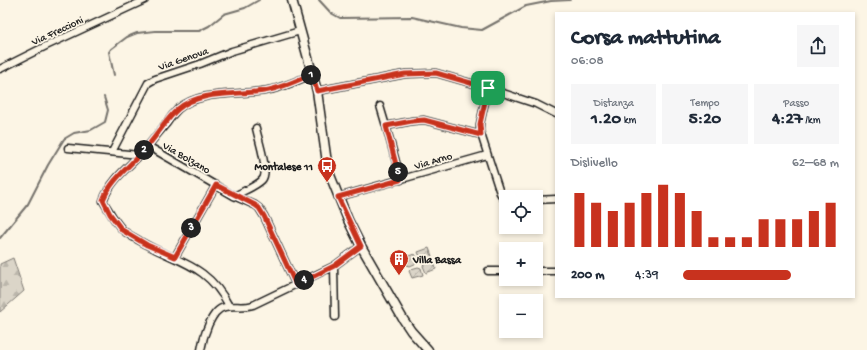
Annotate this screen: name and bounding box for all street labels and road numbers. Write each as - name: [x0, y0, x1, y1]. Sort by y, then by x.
- street label: Via Freccioni: [29, 15, 86, 49]
- street label: Via Genova: [156, 46, 211, 74]
- street label: Via Bolzano: [159, 140, 212, 177]
- street label: Via Arno: [412, 151, 454, 173]

